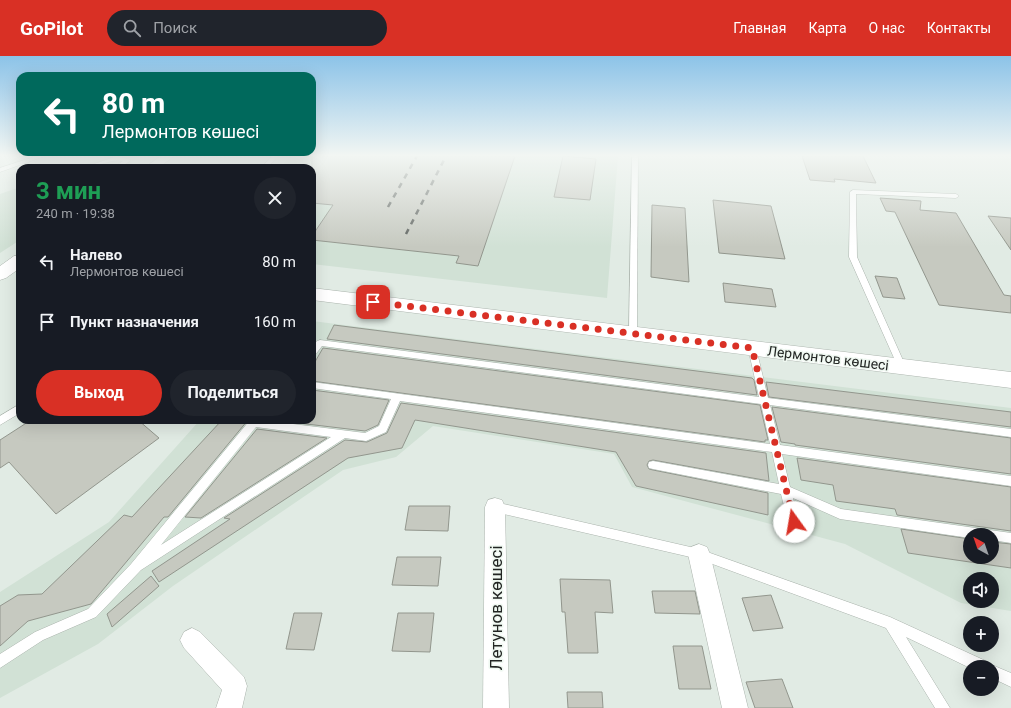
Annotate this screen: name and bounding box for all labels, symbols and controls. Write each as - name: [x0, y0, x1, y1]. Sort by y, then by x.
- search box: [107, 10, 387, 46]
- text: GoPilot: [20, 17, 83, 40]
- icon: search: [121, 17, 143, 39]
- text: Поиск: [153, 19, 197, 37]
- text: Главная: [733, 20, 786, 36]
- text: Карта: [808, 20, 847, 36]
- text: О нас: [869, 20, 905, 36]
- text: Контакты: [927, 20, 991, 36]
- text: 80 m: [102, 87, 165, 120]
- icon: left: [36, 88, 88, 140]
- text: Лермонтов көшесі: [102, 121, 259, 142]
- text: 3 мин: [36, 177, 101, 205]
- button: close: [254, 177, 296, 219]
- text: 240 m · 19:38: [36, 206, 115, 221]
- text: Налево: [70, 246, 122, 264]
- icon: left: [36, 251, 58, 273]
- text: 80 m: [262, 253, 296, 271]
- text: Лермонтов көшесі: [70, 264, 184, 279]
- pin: [356, 285, 390, 319]
- icon: arrive: [362, 291, 384, 313]
- icon: arrive: [36, 311, 58, 333]
- text: Пункт назначения: [70, 313, 199, 331]
- text: 160 m: [254, 313, 296, 331]
- street label: Лермонтов көшесі: [766, 343, 890, 373]
- button: Выход: [36, 370, 162, 416]
- button: Поделиться: [170, 370, 296, 416]
- position arrow: [773, 501, 815, 543]
- north arrow: [963, 528, 999, 564]
- map controls: [963, 528, 999, 696]
- street label: Летунов көшесі: [486, 545, 506, 671]
- button: sound: [963, 572, 999, 608]
- button: +: [963, 616, 999, 652]
- button: −: [963, 660, 999, 696]

